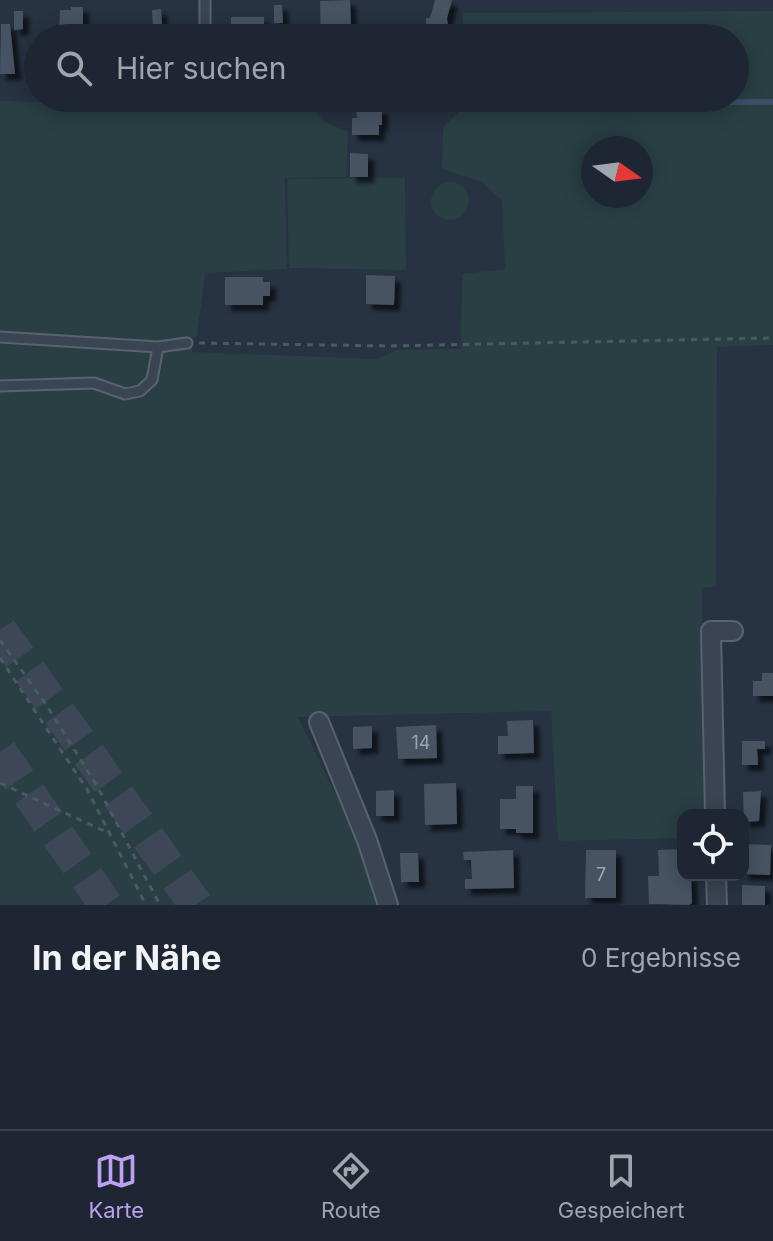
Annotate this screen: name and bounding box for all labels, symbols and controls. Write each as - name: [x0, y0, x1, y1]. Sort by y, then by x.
- search box: [24, 24, 749, 112]
- icon: search: [52, 46, 96, 90]
- text: Hier suchen: [116, 50, 286, 86]
- north arrow: [581, 136, 653, 208]
- house number: 14: [412, 732, 430, 753]
- map controls: [677, 809, 749, 881]
- button: locate: [677, 809, 749, 881]
- house number: 7: [596, 864, 606, 885]
- text: In der Nähe: [32, 937, 221, 978]
- text: 0 Ergebnisse: [581, 942, 741, 973]
- tab: Karte: [88, 1149, 144, 1223]
- tab: Route: [321, 1149, 381, 1223]
- tab: Gespeichert: [558, 1149, 685, 1223]

